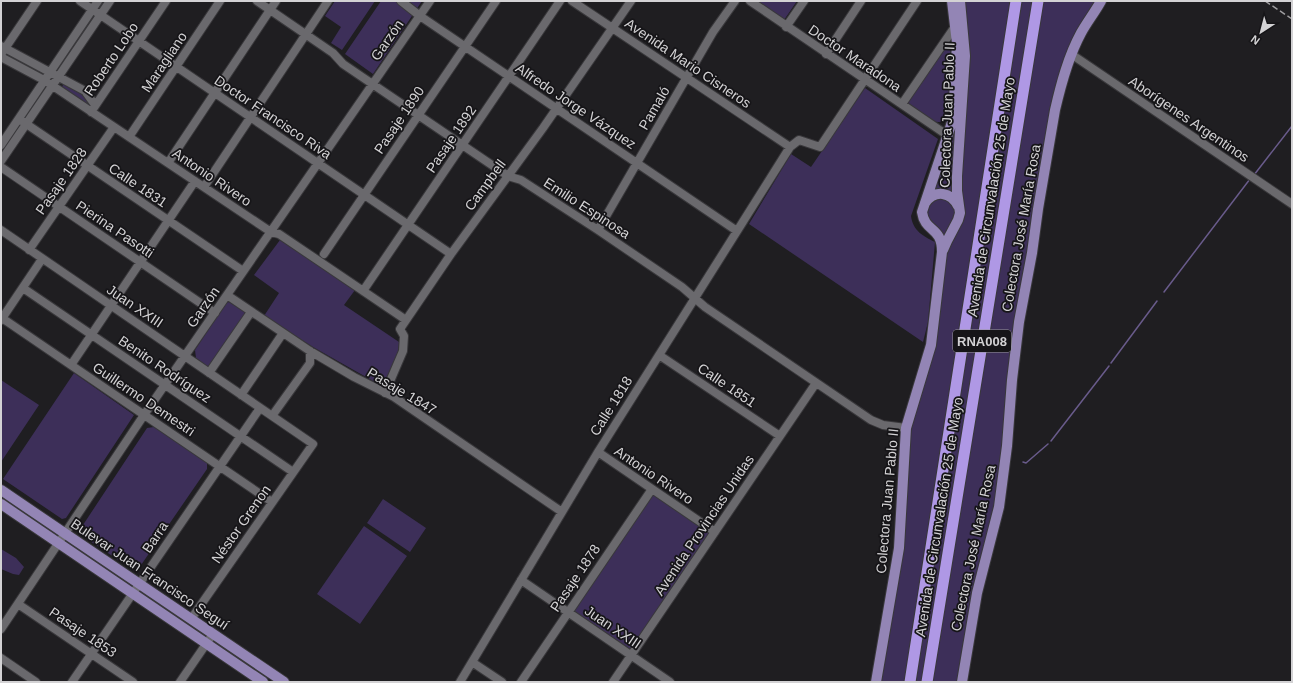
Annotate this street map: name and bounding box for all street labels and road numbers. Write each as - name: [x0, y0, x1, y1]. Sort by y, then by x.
- street label: Avenida Mario Cisneros: [622, 15, 754, 111]
- street label: Garzón: [367, 17, 407, 63]
- street label: Roberto Lobo: [81, 19, 141, 99]
- street label: Doctor Maradona: [806, 21, 904, 95]
- street label: Maragliano: [138, 29, 190, 95]
- street label: Colectora Juan Pablo II: [936, 42, 958, 188]
- street label: Alfredo Jorge Vázquez: [513, 60, 639, 152]
- street label: Doctor Francisco Riva: [211, 72, 335, 162]
- street label: Aborígenes Argentinos: [1126, 73, 1252, 165]
- street label: Avenida de Circunvalación 25 de Mayo: [964, 76, 1018, 318]
- street label: Pasaje 1890: [371, 83, 428, 157]
- street label: Pamaló: [635, 83, 673, 133]
- street label: Pasaje 1892: [423, 102, 480, 176]
- street label: Colectora José María Rosa: [998, 143, 1044, 313]
- street label: Pasaje 1828: [32, 144, 90, 217]
- street label: Antonio Rivero: [169, 145, 255, 209]
- street label: Campbell: [461, 156, 509, 214]
- street label: Calle 1831: [106, 160, 170, 210]
- street label: Emilio Espinosa: [541, 174, 633, 242]
- street label: Pierina Pasotti: [73, 197, 157, 261]
- street label: Juan XXIII: [104, 281, 166, 331]
- street label: Garzón: [183, 284, 223, 330]
- road number: RNA008: [953, 330, 1011, 352]
- street label: Benito Rodríguez: [116, 332, 214, 406]
- street label: Guillermo Demestri: [90, 359, 198, 439]
- street label: Calle 1851: [695, 360, 759, 410]
- street label: Pasaje 1847: [365, 364, 440, 418]
- street label: Calle 1818: [586, 373, 636, 439]
- street label: Avenida de Circunvalación 25 de Mayo: [912, 396, 966, 638]
- street label: Colectora Juan Pablo II: [873, 428, 901, 574]
- street label: Antonio Rivero: [611, 443, 697, 507]
- street label: Avenida Provincias Unidas: [651, 452, 757, 598]
- street label: Colectora José María Rosa: [948, 463, 999, 633]
- street label: Néstor Grenon: [208, 482, 274, 566]
- street label: Bulevar Juan Francisco Seguí: [68, 515, 232, 633]
- street label: Barra: [139, 518, 171, 556]
- street label: Pasaje 1878: [547, 541, 604, 615]
- street label: Juan XXIII: [582, 602, 644, 652]
- street label: Pasaje 1853: [46, 604, 120, 661]

